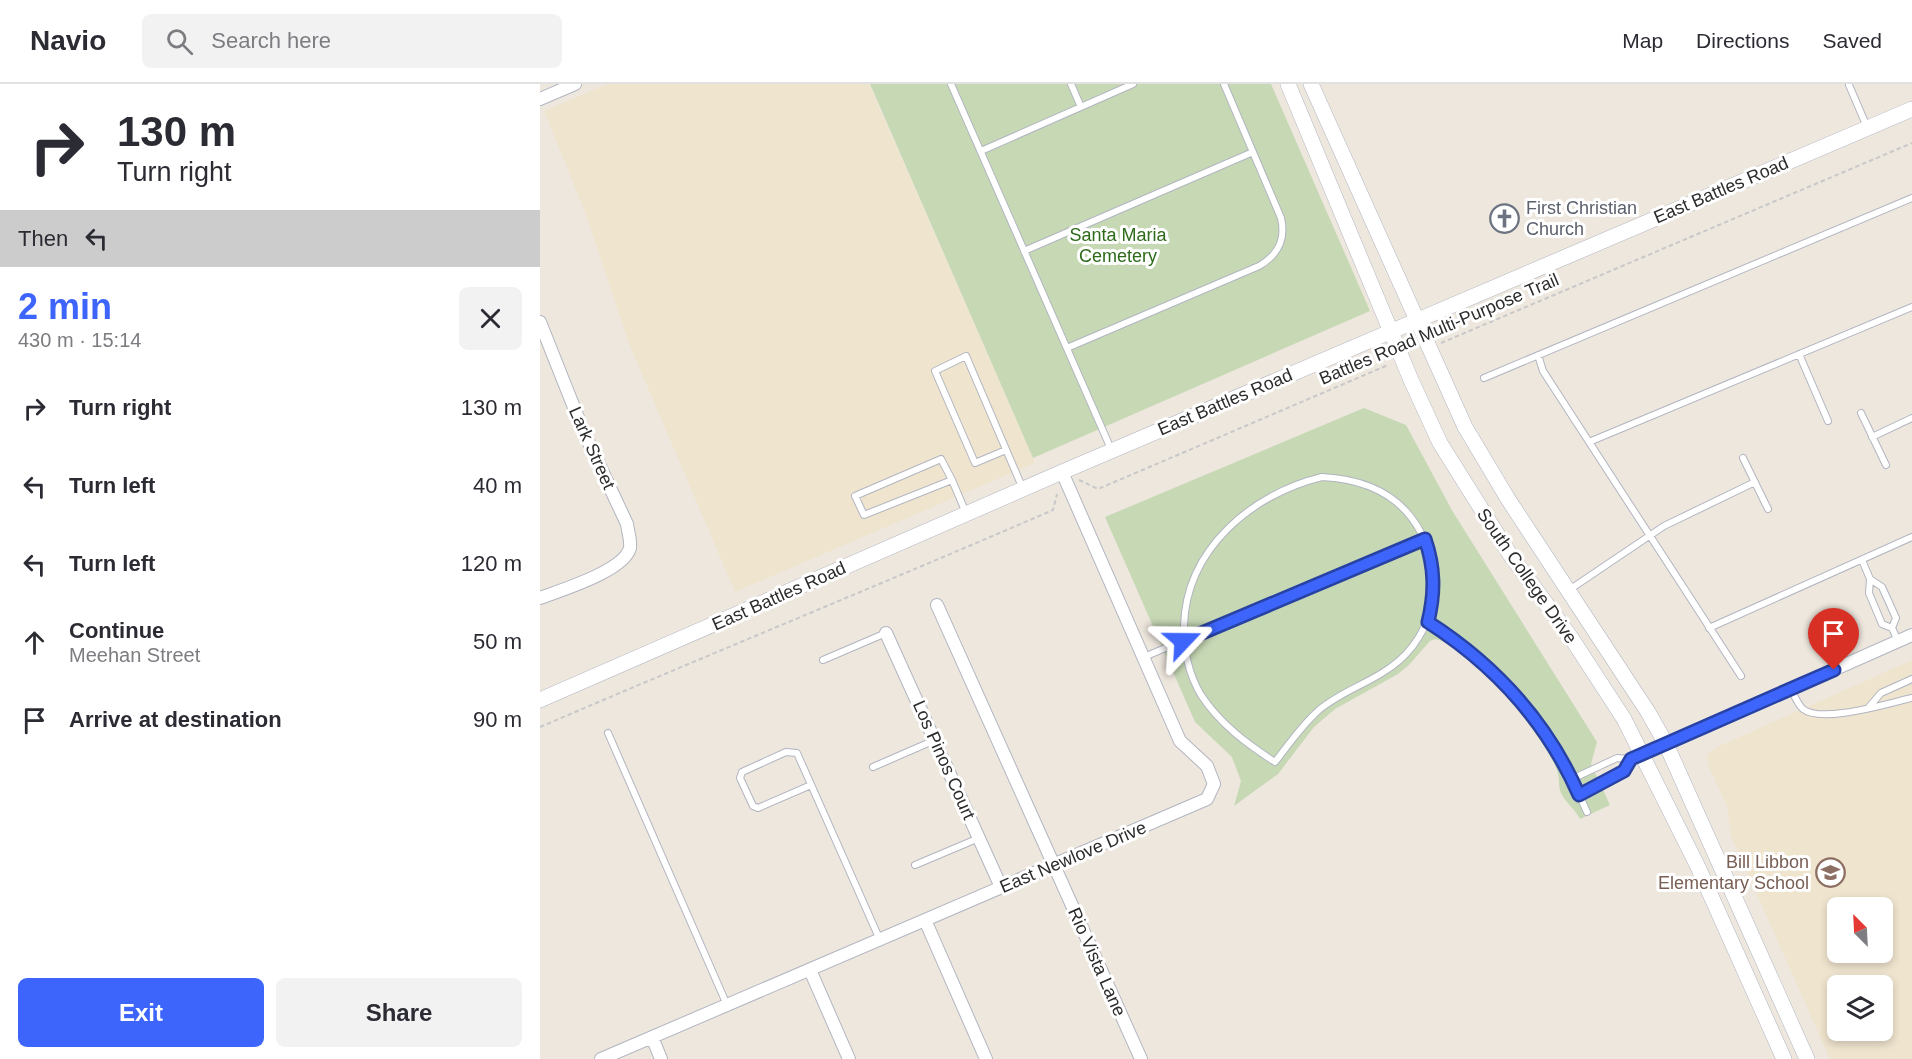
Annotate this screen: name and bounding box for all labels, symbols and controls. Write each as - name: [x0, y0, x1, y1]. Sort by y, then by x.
- search box: [142, 14, 562, 68]
- text: Navio: [30, 25, 106, 56]
- icon: search: [163, 25, 196, 58]
- text: Search here: [211, 28, 331, 53]
- text: Map: [1622, 29, 1663, 52]
- text: Directions: [1696, 29, 1789, 52]
- text: Saved: [1822, 29, 1882, 52]
- icon: right: [18, 108, 96, 186]
- text: 130 m: [117, 108, 236, 155]
- street label: East Battles Road: [1651, 153, 1791, 227]
- text: Turn right: [117, 157, 232, 187]
- place label: First Christian Church: [1526, 198, 1637, 239]
- church icon: First Christian Church: [1489, 202, 1521, 234]
- icon: left: [80, 222, 113, 255]
- park label: Santa Maria Cemetery: [1069, 225, 1168, 266]
- text: Then: [18, 226, 68, 251]
- street label: Battles Road Multi-Purpose Trail: [1316, 269, 1562, 389]
- text: 2 min: [18, 286, 112, 327]
- button: close: [459, 287, 522, 350]
- text: 430 m · 15:14: [18, 329, 141, 351]
- street label: East Battles Road: [1155, 365, 1295, 439]
- icon: right: [18, 392, 51, 425]
- text: Turn right: [69, 395, 171, 420]
- text: 130 m: [461, 395, 522, 420]
- street label: Lark Street: [565, 404, 619, 492]
- icon: left: [18, 470, 51, 503]
- text: Turn left: [69, 473, 155, 498]
- text: 40 m: [473, 473, 522, 498]
- street label: South College Drive: [1473, 505, 1581, 647]
- icon: left: [18, 548, 51, 581]
- text: Turn left: [69, 551, 155, 576]
- text: 120 m: [461, 551, 522, 576]
- street label: East Battles Road: [709, 558, 849, 634]
- pin: [1808, 608, 1859, 670]
- position arrow: [1151, 609, 1215, 673]
- icon: arrive: [1817, 617, 1850, 650]
- text: Continue: [69, 618, 164, 643]
- icon: ahead: [18, 626, 51, 659]
- text: 50 m: [473, 629, 522, 654]
- text: Meehan Street: [69, 644, 200, 666]
- street label: Los Pinos Court: [909, 697, 979, 823]
- icon: arrive: [18, 704, 51, 737]
- text: Arrive at destination: [69, 707, 282, 732]
- text: 90 m: [473, 707, 522, 732]
- street label: East Newlove Drive: [997, 817, 1149, 897]
- place label: Bill Libbon Elementary School: [1658, 852, 1809, 893]
- school or university icon: Bill Libbon Elementary School: [1814, 856, 1846, 888]
- north arrow: [1827, 897, 1893, 963]
- map controls: [1827, 897, 1893, 1041]
- street label: Rio Vista Lane: [1064, 905, 1130, 1019]
- button: layers: [1827, 975, 1893, 1041]
- button: Exit: [18, 978, 264, 1047]
- button: Share: [276, 978, 522, 1047]

